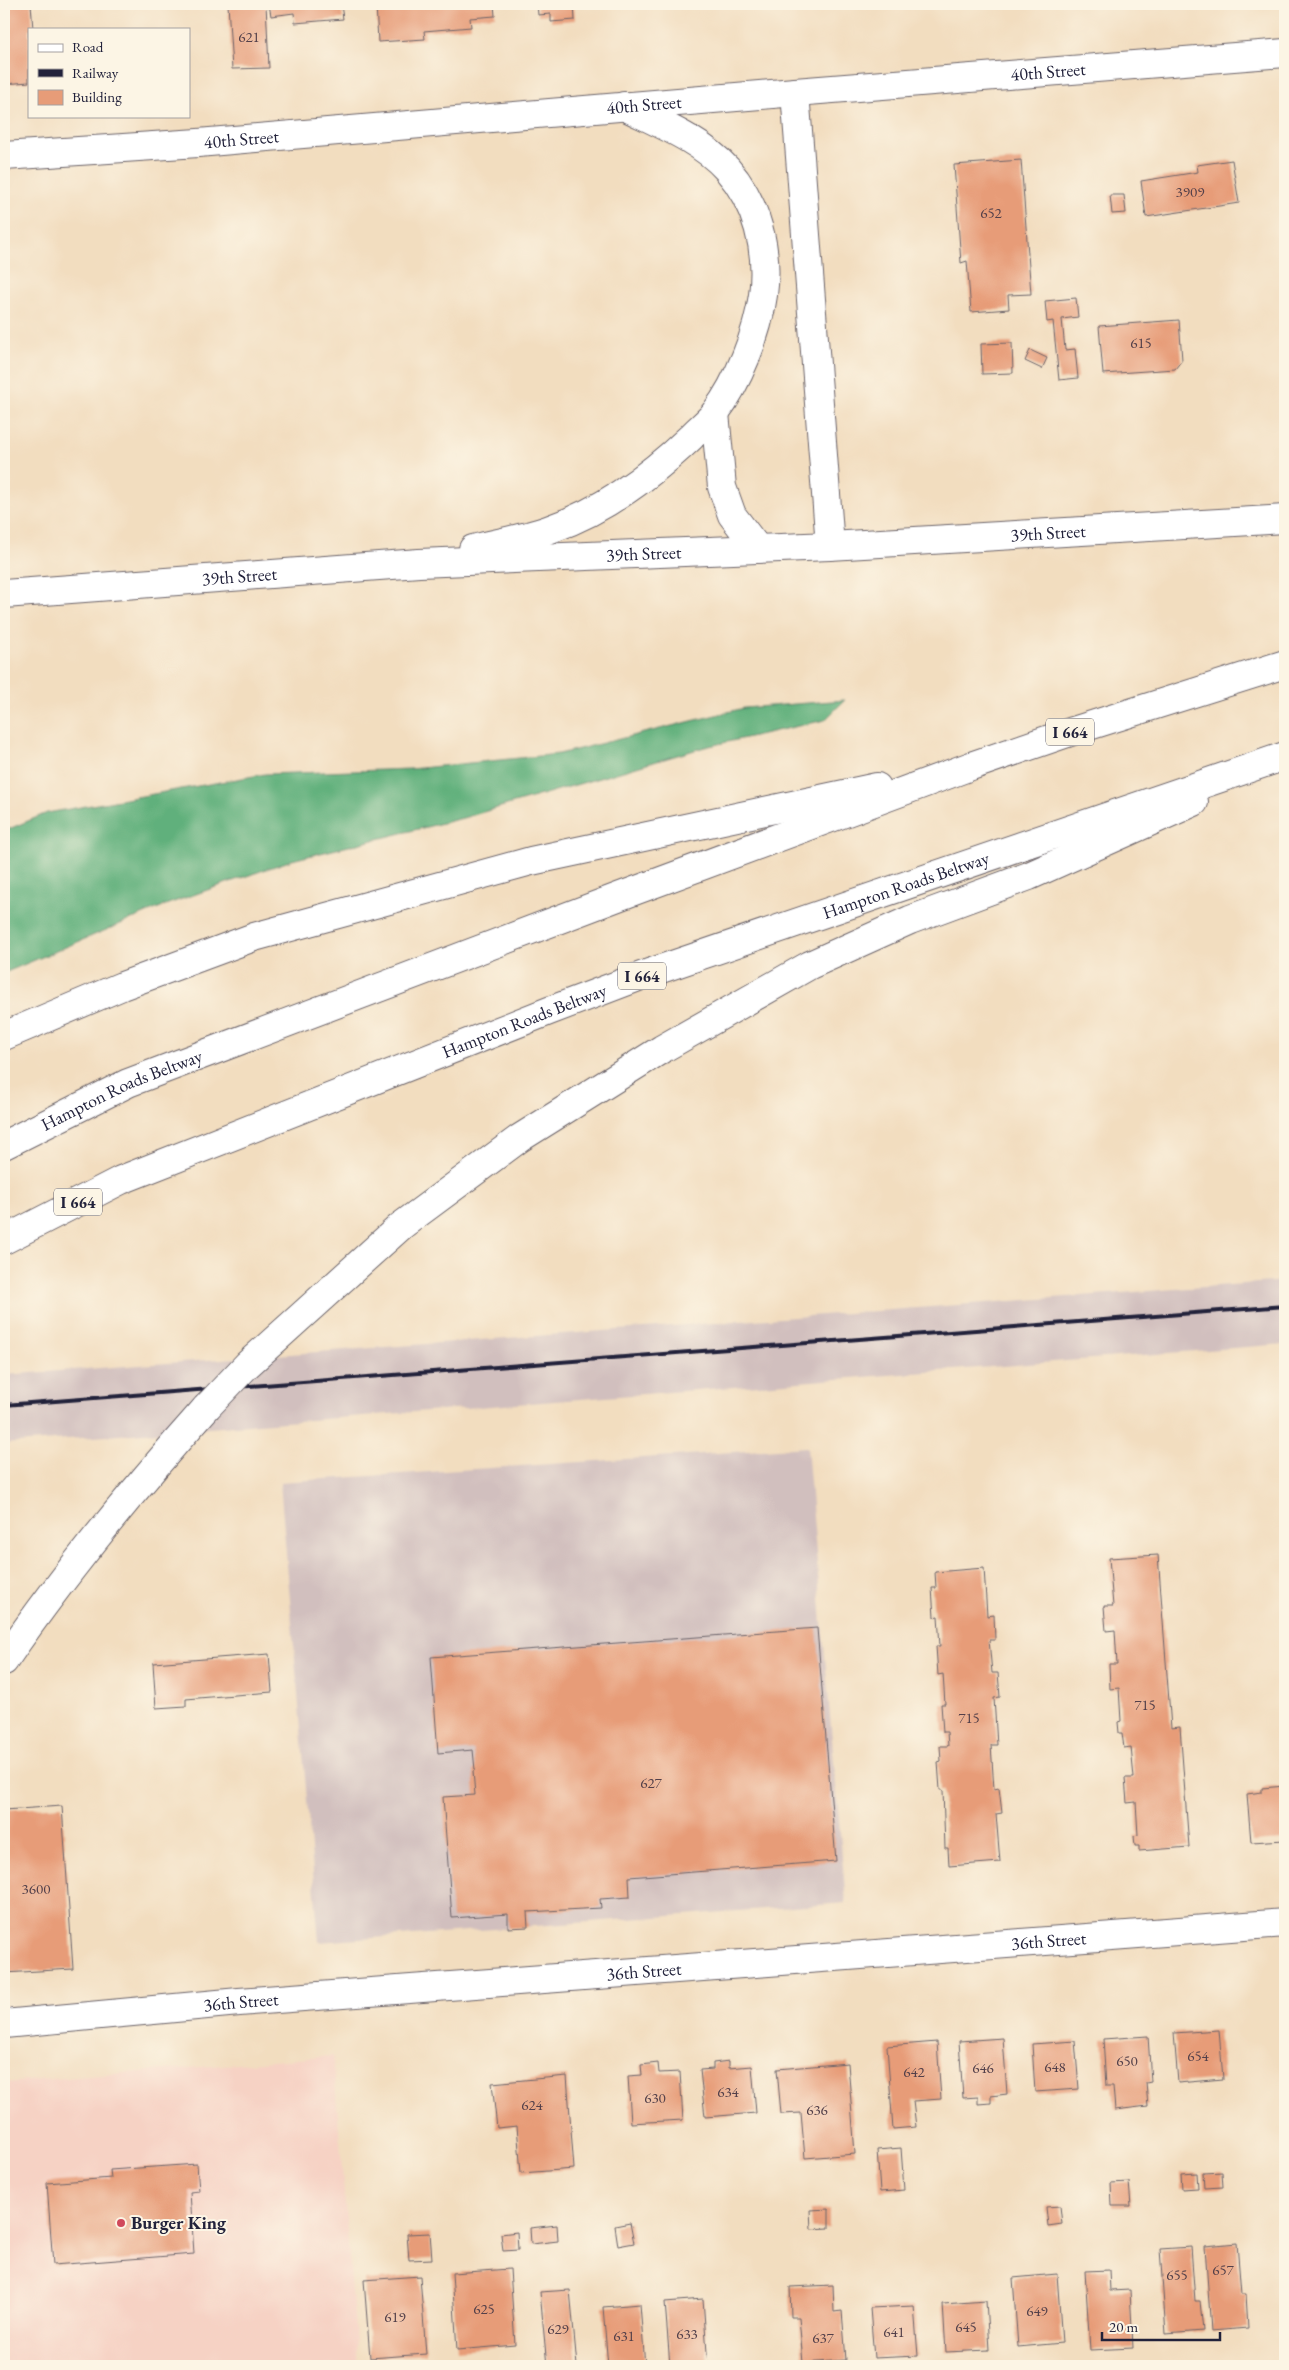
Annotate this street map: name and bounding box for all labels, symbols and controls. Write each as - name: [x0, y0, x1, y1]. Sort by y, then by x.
- house number: 621: [238, 27, 260, 46]
- legend: [28, 28, 190, 118]
- text: Road: [72, 37, 104, 56]
- street label: 40th Street: [1010, 57, 1087, 86]
- text: Railway: [72, 63, 119, 82]
- text: Building: [72, 87, 122, 106]
- street label: 40th Street: [605, 90, 683, 119]
- street label: 40th Street: [203, 124, 280, 153]
- house number: 3909: [1176, 182, 1204, 201]
- house number: 652: [980, 203, 1003, 222]
- house number: 615: [1130, 333, 1152, 352]
- street label: 39th Street: [1010, 519, 1087, 546]
- street label: 39th Street: [605, 540, 682, 566]
- street label: 39th Street: [201, 562, 278, 590]
- road number: I 664: [1046, 719, 1094, 746]
- street label: Hampton Roads Beltway: [819, 846, 992, 924]
- road number: I 664: [618, 962, 666, 989]
- street label: Hampton Roads Beltway: [439, 978, 610, 1063]
- street label: Hampton Roads Beltway: [37, 1044, 206, 1136]
- road number: I 664: [54, 1188, 102, 1216]
- house number: 715: [1134, 1695, 1156, 1714]
- house number: 715: [958, 1708, 980, 1727]
- house number: 627: [640, 1773, 663, 1792]
- house number: 3600: [22, 1879, 50, 1898]
- street label: 36th Street: [1010, 1926, 1087, 1955]
- street label: 36th Street: [605, 1957, 683, 1985]
- street label: 36th Street: [202, 1987, 280, 2016]
- house number: 654: [1187, 2046, 1210, 2065]
- house number: 650: [1116, 2051, 1138, 2070]
- house number: 648: [1044, 2057, 1066, 2076]
- house number: 646: [972, 2058, 994, 2077]
- house number: 642: [903, 2062, 926, 2081]
- house number: 634: [717, 2082, 740, 2101]
- house number: 630: [644, 2088, 666, 2107]
- house number: 624: [521, 2095, 544, 2114]
- house number: 636: [806, 2100, 828, 2119]
- place label: Burger King: [131, 2211, 227, 2234]
- marker: Burger King: [115, 2217, 127, 2229]
- house number: 657: [1212, 2260, 1235, 2279]
- house number: 655: [1166, 2265, 1188, 2284]
- house number: 625: [473, 2299, 495, 2318]
- house number: 649: [1026, 2301, 1048, 2320]
- house number: 619: [384, 2307, 406, 2326]
- scale bar: [1102, 2310, 1219, 2342]
- house number: 645: [955, 2317, 977, 2336]
- text: 20 m: [1109, 2317, 1138, 2336]
- house number: 629: [547, 2319, 569, 2338]
- house number: 641: [883, 2322, 905, 2341]
- house number: 633: [676, 2324, 698, 2343]
- house number: 631: [613, 2326, 635, 2345]
- house number: 637: [812, 2328, 835, 2347]

